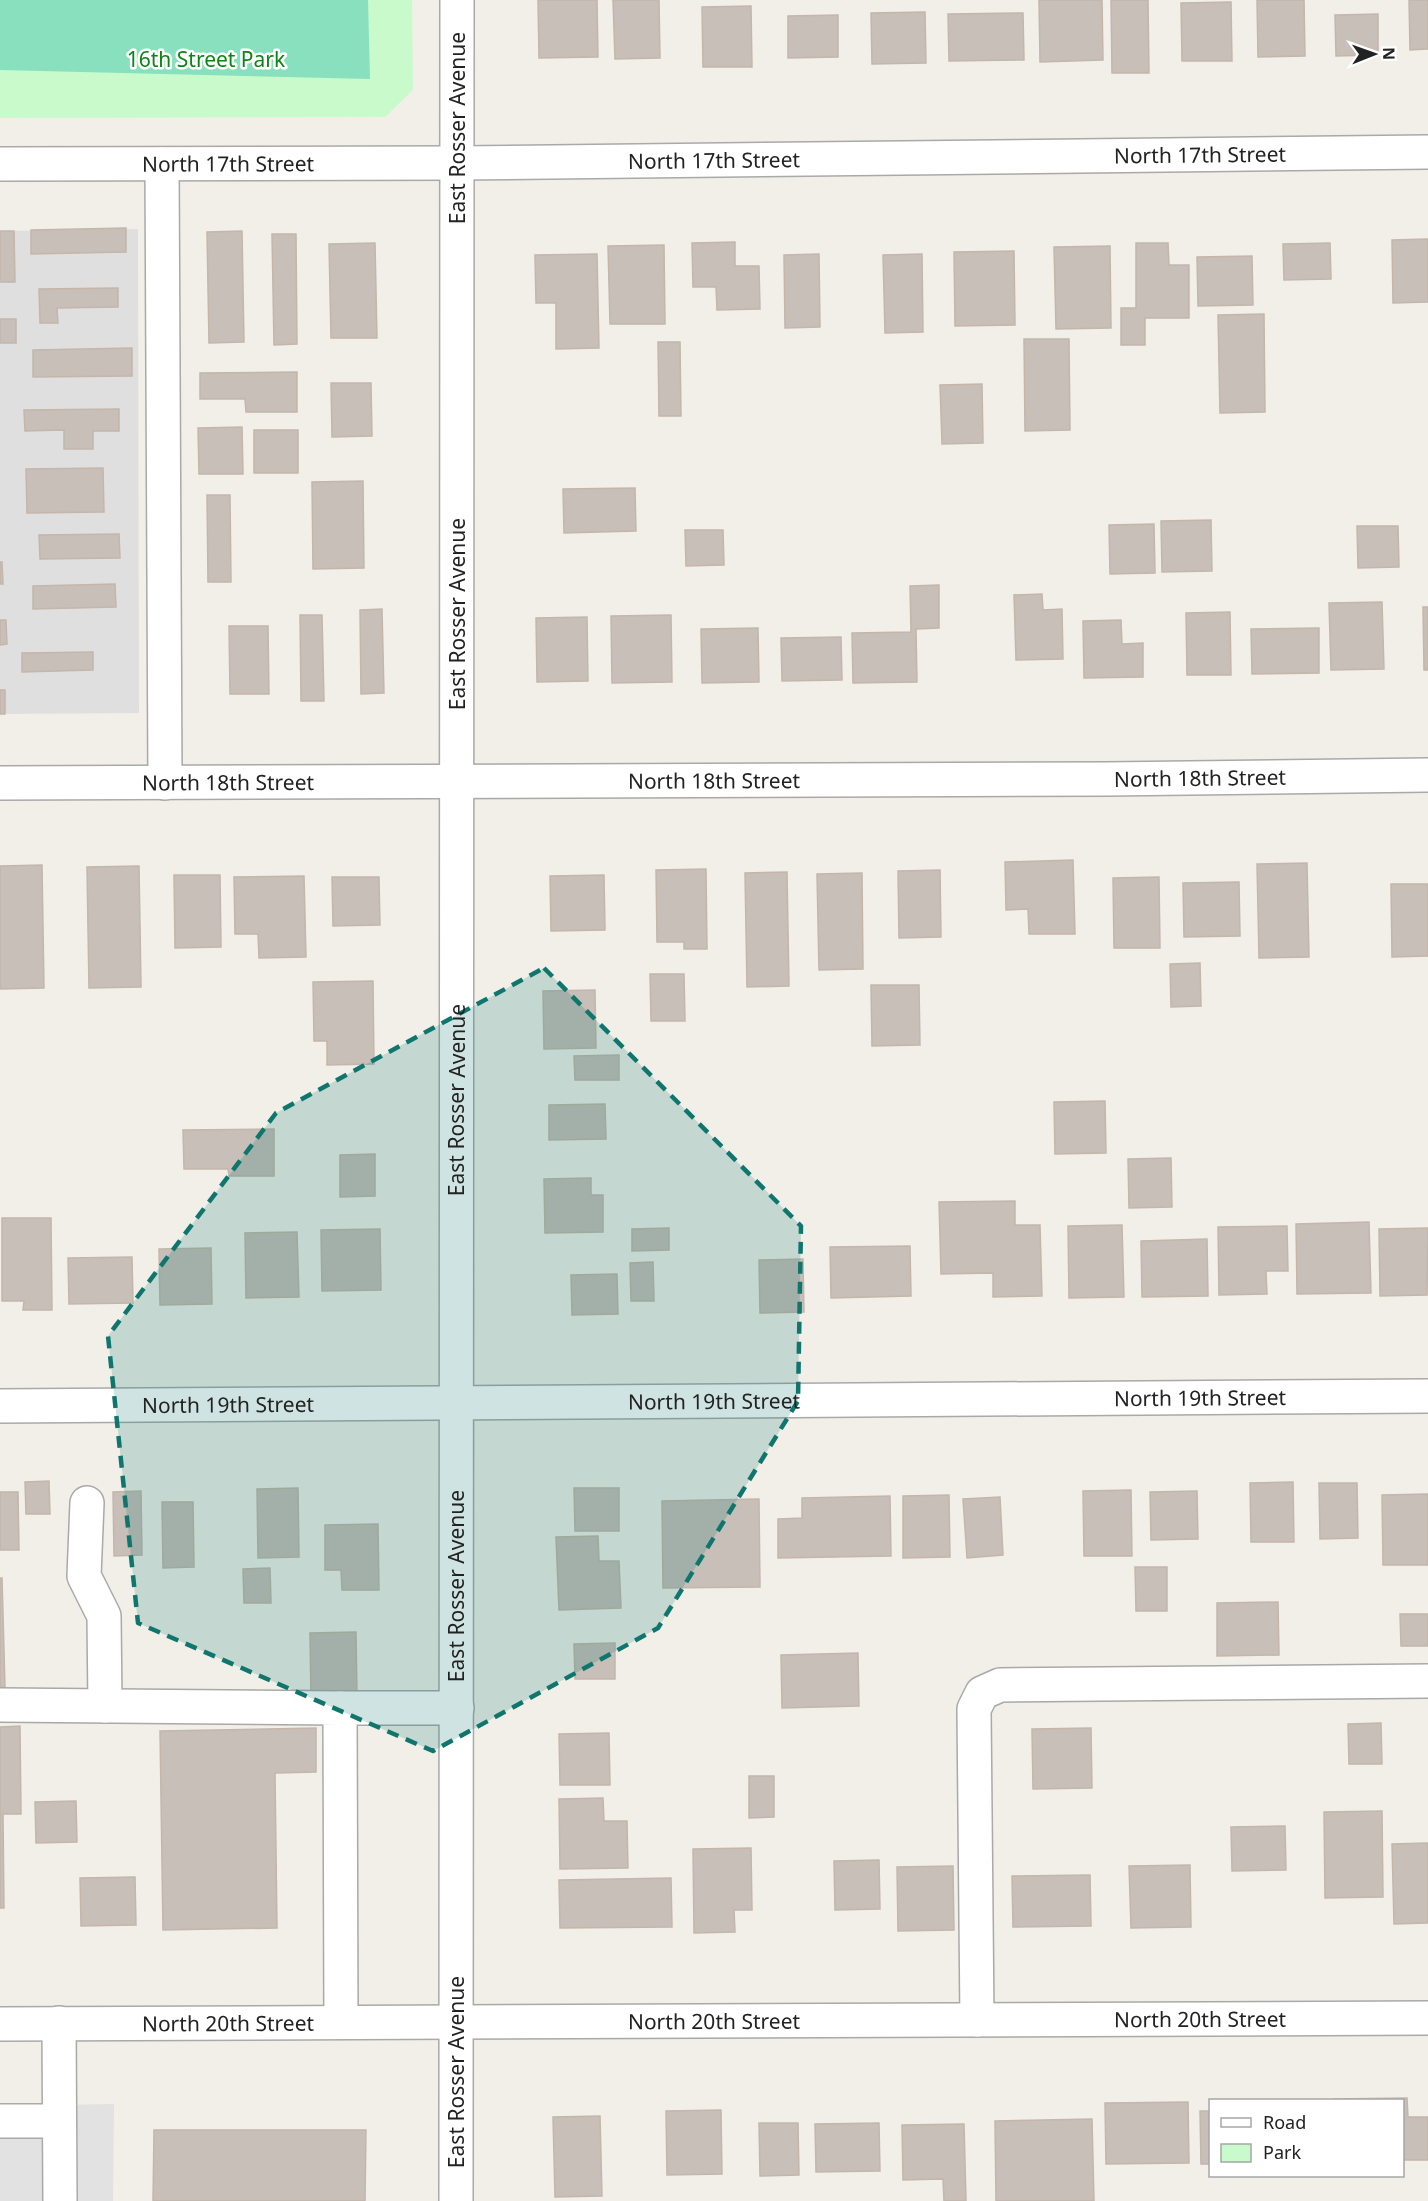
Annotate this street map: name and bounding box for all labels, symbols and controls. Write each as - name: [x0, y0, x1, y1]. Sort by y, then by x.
- north arrow: [1344, 24, 1404, 84]
- street label: East Rosser Avenue: [443, 32, 471, 224]
- park label: 16th Street Park: [127, 45, 286, 73]
- text: N: [1378, 47, 1400, 60]
- street label: North 17th Street: [1114, 140, 1287, 170]
- street label: North 17th Street: [628, 145, 801, 175]
- street label: North 17th Street: [142, 149, 315, 178]
- street label: East Rosser Avenue: [443, 518, 471, 710]
- street label: North 18th Street: [1114, 763, 1287, 793]
- street label: North 18th Street: [628, 766, 801, 795]
- street label: North 18th Street: [142, 768, 315, 796]
- street label: East Rosser Avenue: [442, 1004, 471, 1196]
- street label: North 19th Street: [1114, 1383, 1287, 1412]
- street label: North 19th Street: [628, 1386, 801, 1416]
- street label: North 19th Street: [142, 1390, 315, 1419]
- street label: East Rosser Avenue: [442, 1490, 470, 1682]
- street label: East Rosser Avenue: [442, 1976, 470, 2168]
- street label: North 20th Street: [1114, 2005, 1287, 2033]
- street label: North 20th Street: [628, 2007, 801, 2035]
- street label: North 20th Street: [142, 2009, 315, 2037]
- legend: [1209, 2099, 1404, 2177]
- text: Road: [1263, 2110, 1306, 2134]
- text: Park: [1263, 2140, 1301, 2164]

